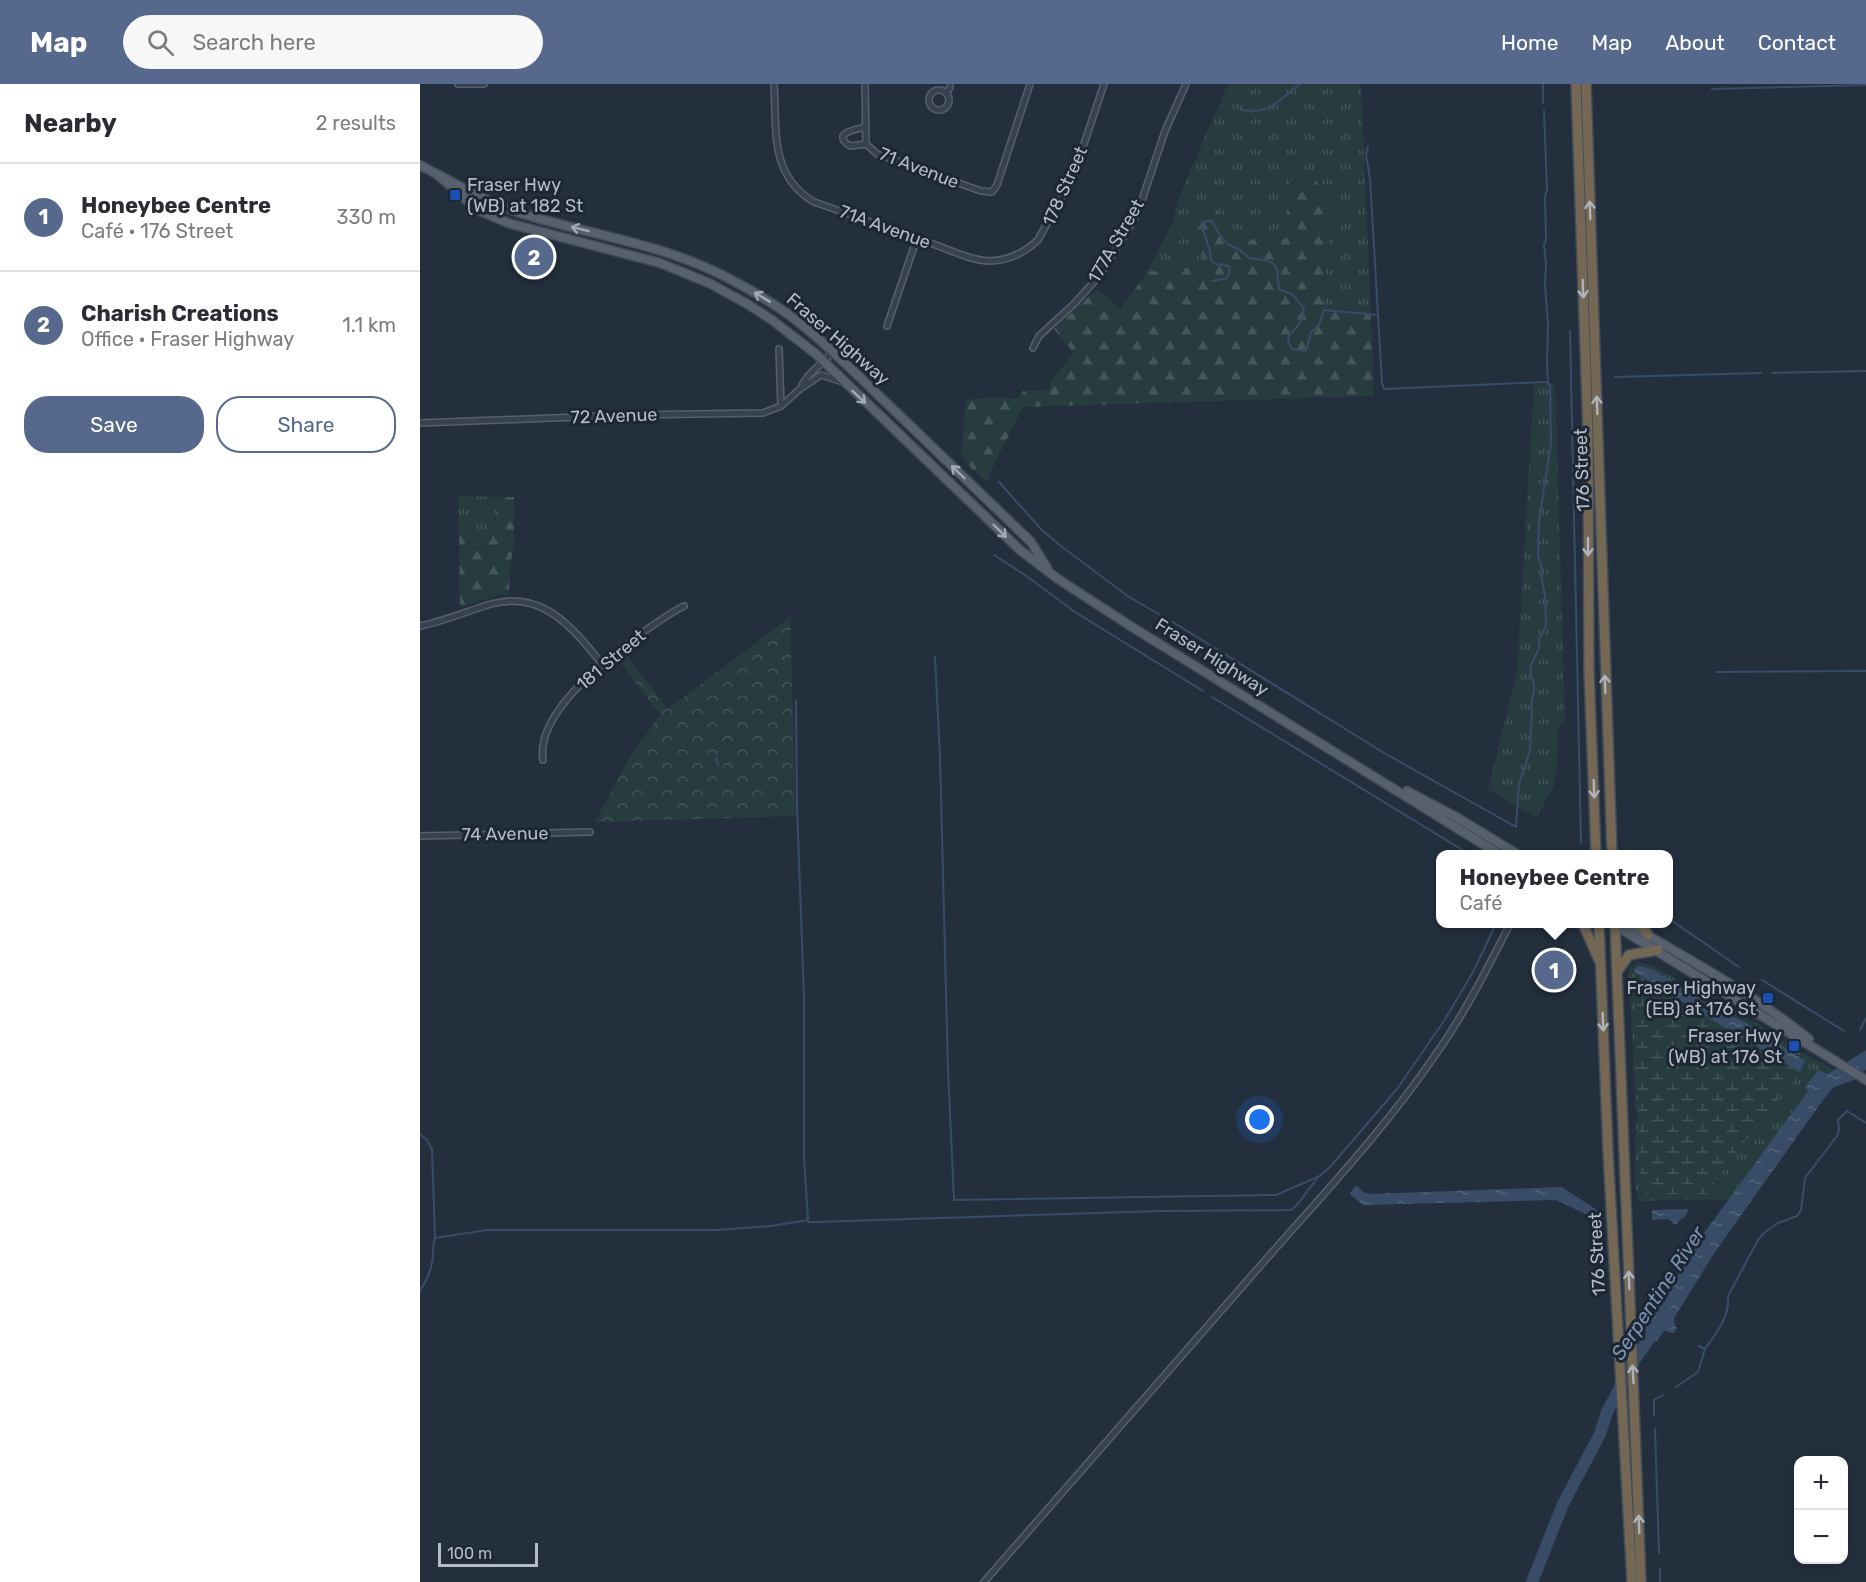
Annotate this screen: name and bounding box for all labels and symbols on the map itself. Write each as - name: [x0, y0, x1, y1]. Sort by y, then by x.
- street label: 71 Avenue: [876, 143, 962, 193]
- street label: 178 Street: [1038, 143, 1092, 229]
- place label: Fraser Hwy (WB) at 182 St: [467, 174, 583, 217]
- marker: Fraser Hwy (WB) at 182 St: [448, 188, 462, 202]
- street label: 177A Street: [1083, 195, 1149, 287]
- street label: 71A Avenue: [836, 200, 934, 254]
- one-way arrow: [1585, 201, 1596, 221]
- one-way arrow: [571, 222, 590, 234]
- pin: 2: [514, 234, 554, 279]
- one-way arrow: [1577, 279, 1588, 299]
- street label: Fraser Highway: [782, 288, 894, 390]
- one-way arrow: [754, 291, 771, 303]
- one-way arrow: [852, 390, 867, 404]
- one-way arrow: [1591, 396, 1602, 416]
- street label: 72 Avenue: [570, 403, 658, 429]
- street label: 176 Street: [1570, 428, 1594, 512]
- one-way arrow: [951, 465, 966, 479]
- one-way arrow: [993, 524, 1008, 539]
- one-way arrow: [1583, 537, 1594, 557]
- street label: Fraser Highway: [1151, 613, 1273, 701]
- street label: 181 Street: [572, 625, 650, 695]
- one-way arrow: [1600, 675, 1611, 695]
- one-way arrow: [1588, 779, 1599, 799]
- street label: 74 Avenue: [461, 822, 549, 846]
- pin: 1: [1534, 948, 1574, 992]
- place label: Fraser Highway (EB) at 176 St: [1626, 977, 1756, 1020]
- marker: Fraser Highway (EB) at 176 St: [1761, 991, 1775, 1005]
- one-way arrow: [1598, 1012, 1609, 1032]
- place label: Fraser Hwy (WB) at 176 St: [1668, 1025, 1782, 1068]
- marker: Fraser Hwy (WB) at 176 St: [1787, 1039, 1801, 1053]
- your location: [1245, 1105, 1274, 1134]
- street label: 176 Street: [1584, 1212, 1610, 1296]
- water label: Serpentine River: [1606, 1221, 1711, 1364]
- one-way arrow: [1624, 1271, 1635, 1291]
- one-way arrow: [1627, 1364, 1638, 1384]
- one-way arrow: [1633, 1514, 1644, 1534]
- scale bar: [438, 1540, 538, 1568]

